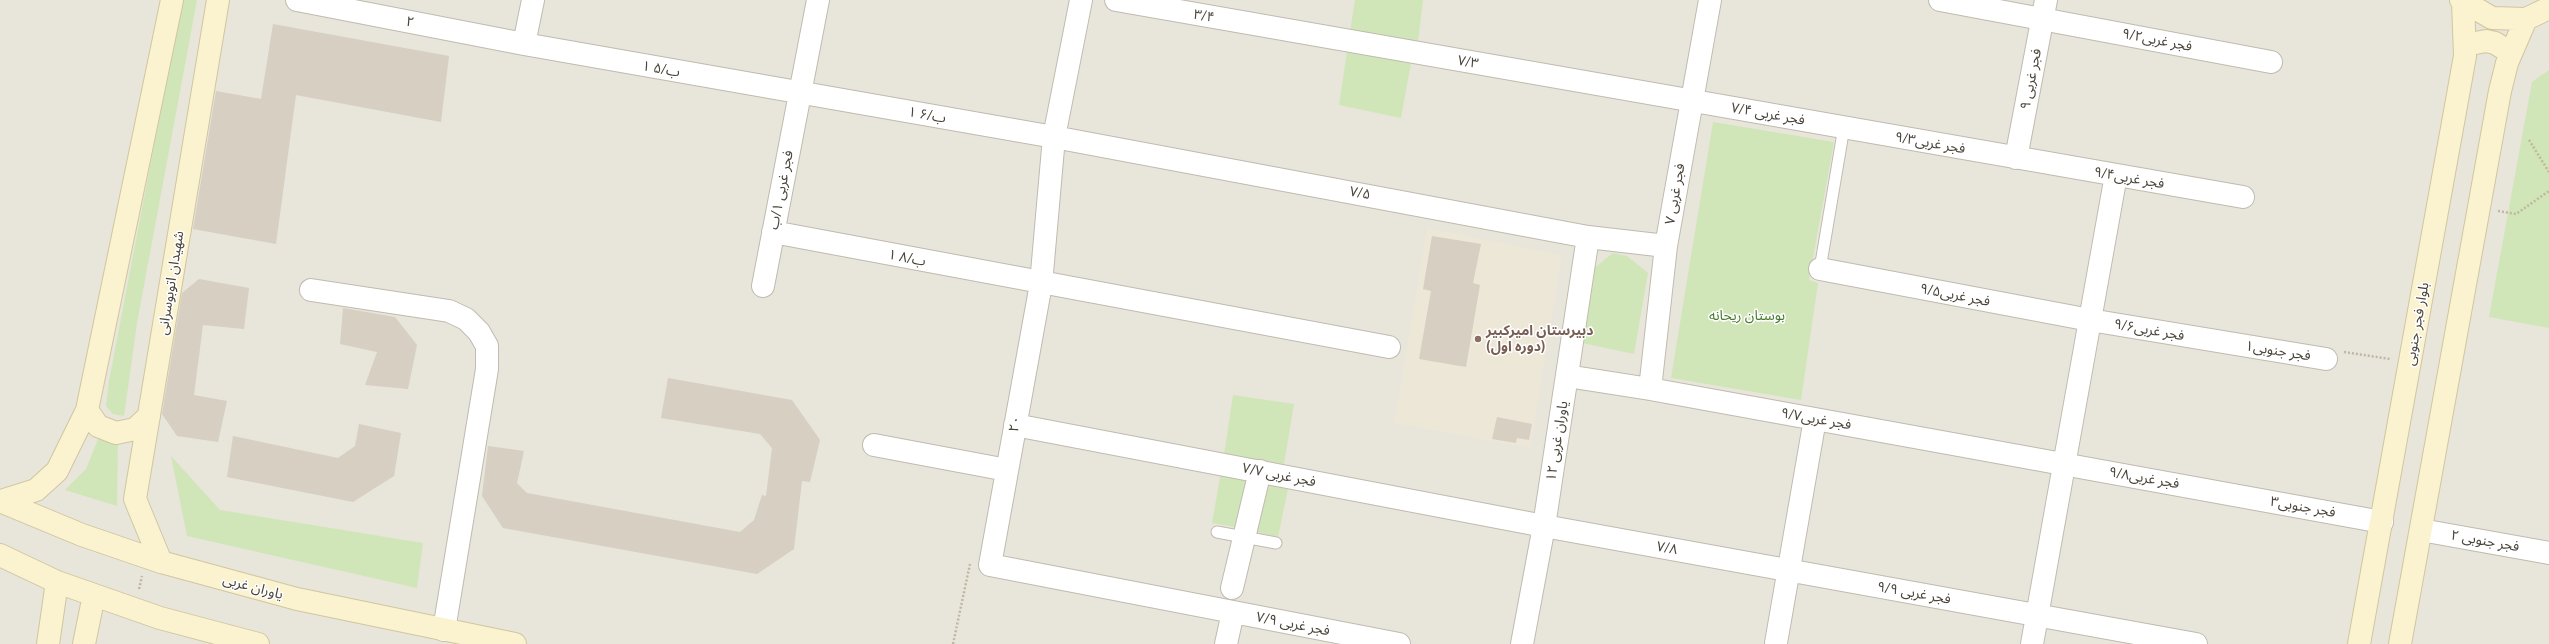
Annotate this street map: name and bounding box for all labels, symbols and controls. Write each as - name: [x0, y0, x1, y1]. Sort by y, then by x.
- street label: ۳/۴: [1192, 6, 1216, 26]
- street label: ۲: [404, 13, 416, 31]
- street label: فجر غربی۹/۲: [2120, 25, 2194, 55]
- street label: ۹ فجر غربی: [2017, 47, 2045, 111]
- street label: ۷/۳: [1456, 52, 1480, 72]
- street label: ۱ ب/۵: [641, 57, 681, 81]
- street label: ۷/۴ فجر غربی: [1730, 99, 1806, 129]
- street label: ۱ ب/۶: [907, 103, 947, 127]
- street label: فجر غربی۹/۳: [1893, 129, 1967, 157]
- street label: فجر غربی ۱/ب: [765, 149, 797, 231]
- street label: ۷ فجر غربی: [1661, 162, 1689, 226]
- street label: فجر غربی۹/۴: [2092, 164, 2166, 192]
- street label: ۷/۵: [1348, 183, 1372, 203]
- street label: شهیدان اتوبوسرانی: [154, 230, 188, 336]
- street label: ۱ ب/۸: [887, 246, 927, 270]
- street label: فجر غربی۹/۵: [1918, 280, 1992, 310]
- street label: بلوار فجر جنوبی: [2401, 281, 2433, 367]
- park label: بوستان ریحانه: [1709, 308, 1785, 324]
- street label: فجر غربی۹/۶: [2112, 316, 2186, 344]
- place label: دبیرستان امیرکبیر (دوره اول): [1486, 323, 1593, 356]
- marker: دبیرستان امیرکبیر (دوره اول): [1473, 334, 1483, 344]
- street label: فجر جنوبی۱: [2244, 338, 2312, 364]
- street label: ۱۲ یاوران غربی: [1542, 400, 1572, 482]
- street label: فجر غربی۹/۷: [1779, 405, 1853, 433]
- street label: ۲۰: [1005, 415, 1025, 433]
- street label: ۷/۷ فجر غربی: [1241, 460, 1317, 490]
- street label: فجر غربی۹/۸: [2107, 464, 2181, 492]
- street label: فجر جنوبی۳: [2269, 493, 2337, 521]
- street label: ۲ فجر جنوبی: [2449, 527, 2521, 555]
- street label: ۷/۸: [1655, 538, 1679, 558]
- street label: یاوران غربی: [221, 571, 285, 603]
- street label: ۹/۹ فجر غربی: [1876, 578, 1952, 608]
- street label: ۷/۹ فجر غربی: [1255, 609, 1331, 639]

